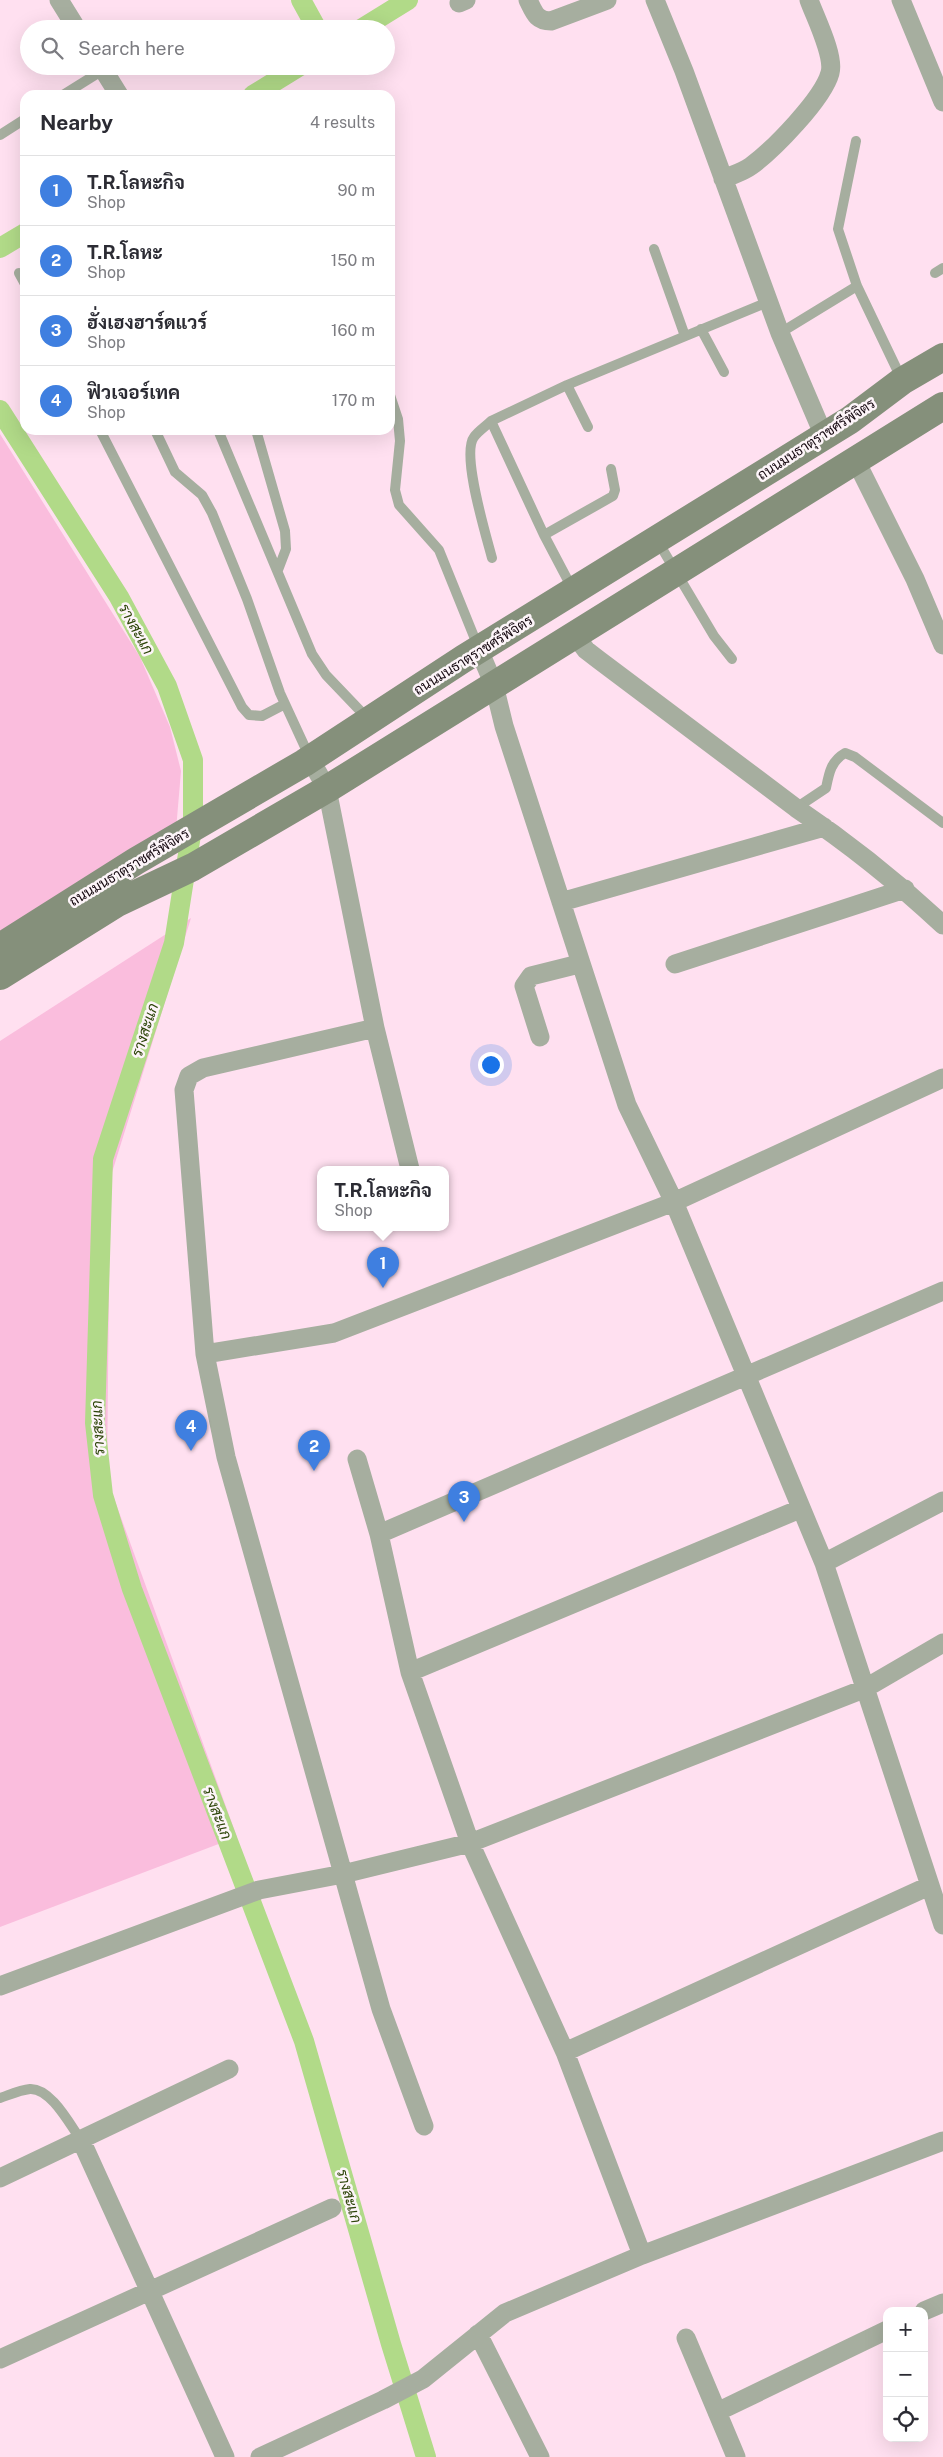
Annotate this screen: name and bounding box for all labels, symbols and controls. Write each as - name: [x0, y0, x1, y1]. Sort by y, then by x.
- search box: [20, 20, 395, 75]
- icon: search: [38, 34, 66, 62]
- text: Search here: [78, 37, 185, 59]
- text: Nearby: [40, 110, 113, 135]
- text: 4 results: [310, 113, 375, 132]
- text: T.R.โลหะกิจ: [87, 171, 185, 193]
- text: 1: [53, 181, 59, 200]
- text: 90 m: [338, 181, 375, 200]
- text: Shop: [87, 193, 126, 212]
- text: T.R.โลหะ: [87, 241, 163, 263]
- text: 2: [51, 251, 61, 270]
- text: 150 m: [331, 251, 375, 270]
- text: Shop: [87, 263, 126, 282]
- text: ฮั่งเฮงฮาร์ดแวร์: [87, 311, 207, 333]
- text: 3: [51, 321, 61, 340]
- text: 160 m: [331, 321, 375, 340]
- text: Shop: [87, 333, 126, 352]
- text: ฟิวเจอร์เทค: [87, 381, 180, 403]
- text: 4: [51, 391, 61, 410]
- text: 170 m: [332, 391, 375, 410]
- street label: ถนนมนธาตุราชศรีพิจิตร: [754, 394, 879, 485]
- text: Shop: [87, 403, 126, 422]
- water label: รางสะแก: [116, 600, 157, 657]
- street label: ถนนมนธาตุราชศรีพิจิตร: [410, 611, 536, 700]
- street label: ถนนมนธาตุราชศรีพิจิตร: [66, 824, 193, 911]
- water label: รางสะแก: [128, 1001, 161, 1059]
- your location: [478, 1052, 504, 1078]
- popup: [317, 1166, 449, 1231]
- text: T.R.โลหะกิจ: [334, 1179, 432, 1201]
- text: Shop: [334, 1201, 373, 1220]
- pin: 1: [367, 1247, 399, 1288]
- water label: รางสะแก: [88, 1400, 107, 1456]
- pin: 4: [175, 1410, 207, 1451]
- pin: 2: [298, 1430, 330, 1471]
- pin: 3: [448, 1481, 480, 1522]
- water label: รางสะแก: [200, 1784, 235, 1842]
- water label: รางสะแก: [334, 2167, 365, 2225]
- map controls: [883, 2307, 928, 2442]
- button: +: [883, 2307, 928, 2352]
- button: −: [883, 2352, 928, 2397]
- button: locate: [883, 2397, 928, 2442]

